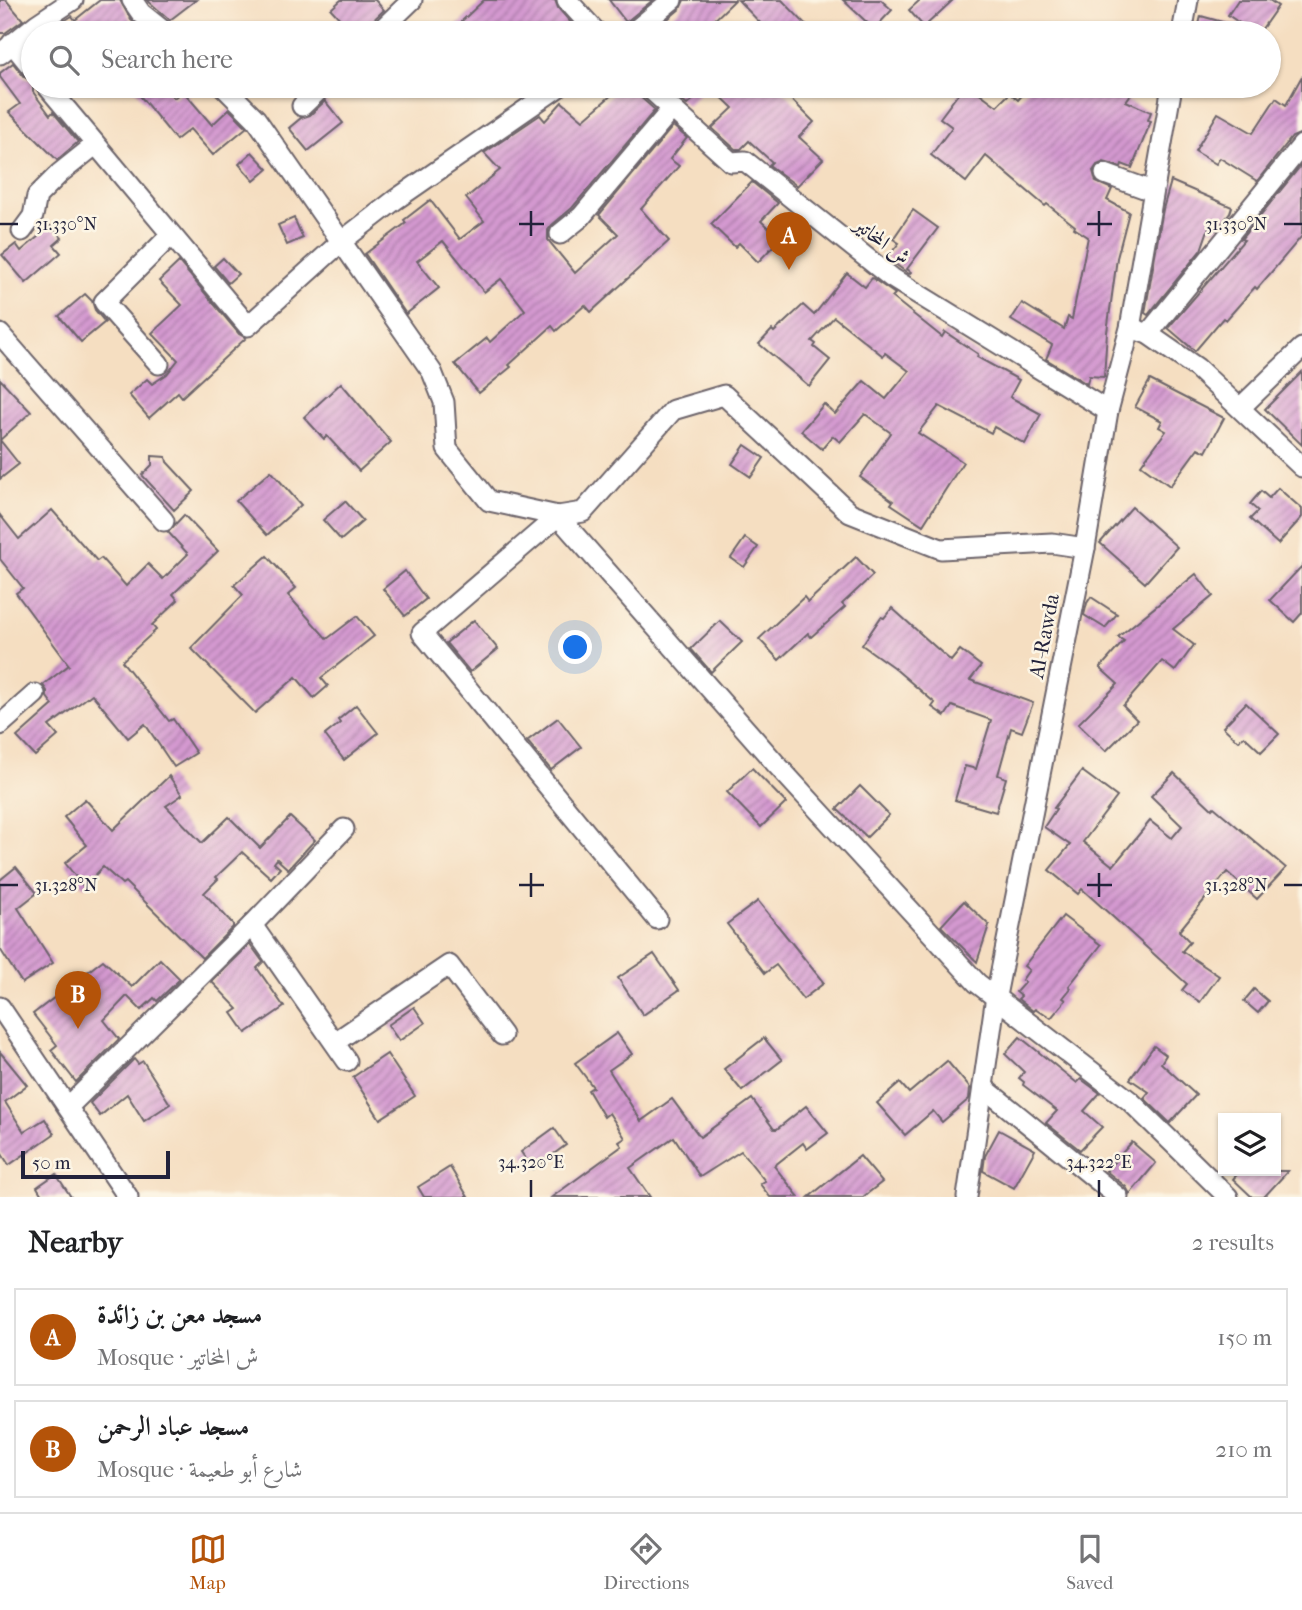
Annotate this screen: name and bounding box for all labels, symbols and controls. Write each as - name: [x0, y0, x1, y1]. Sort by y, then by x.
- search box: [21, 21, 1281, 98]
- icon: search: [45, 41, 83, 79]
- text: Search here: [101, 44, 233, 75]
- street label: ش المخاتير: [848, 211, 914, 270]
- pin: A: [766, 212, 812, 270]
- text: 31.330°N: [35, 214, 97, 235]
- text: 31.330°N: [1205, 214, 1267, 235]
- street label: Al-Rawda: [1024, 591, 1064, 681]
- your location: [558, 630, 592, 664]
- text: 31.328°N: [34, 875, 98, 896]
- text: 31.328°N: [1204, 875, 1268, 896]
- pin: B: [55, 971, 101, 1029]
- map controls: [1218, 1113, 1281, 1176]
- button: layers: [1218, 1113, 1281, 1176]
- scale bar: [21, 1148, 170, 1180]
- text: 50 m: [32, 1152, 71, 1174]
- text: 34.320°E: [498, 1152, 564, 1173]
- text: 34.322°E: [1066, 1152, 1132, 1173]
- text: Nearby: [28, 1225, 123, 1260]
- text: 2 results: [1192, 1229, 1274, 1256]
- text: مسجد معن بن زائدة: [97, 1299, 262, 1330]
- text: A: [46, 1324, 60, 1351]
- text: 150 m: [1217, 1324, 1272, 1351]
- text: Mosque · ش المخاتير: [97, 1344, 258, 1371]
- text: مسجد عباد الرحمن: [97, 1411, 249, 1442]
- text: B: [46, 1436, 60, 1463]
- text: 210 m: [1215, 1436, 1272, 1463]
- text: Mosque · شارع أبو طعيمة: [97, 1456, 303, 1483]
- tab: Map: [189, 1530, 227, 1594]
- tab: Directions: [604, 1530, 689, 1594]
- tab: Saved: [1066, 1530, 1113, 1594]

